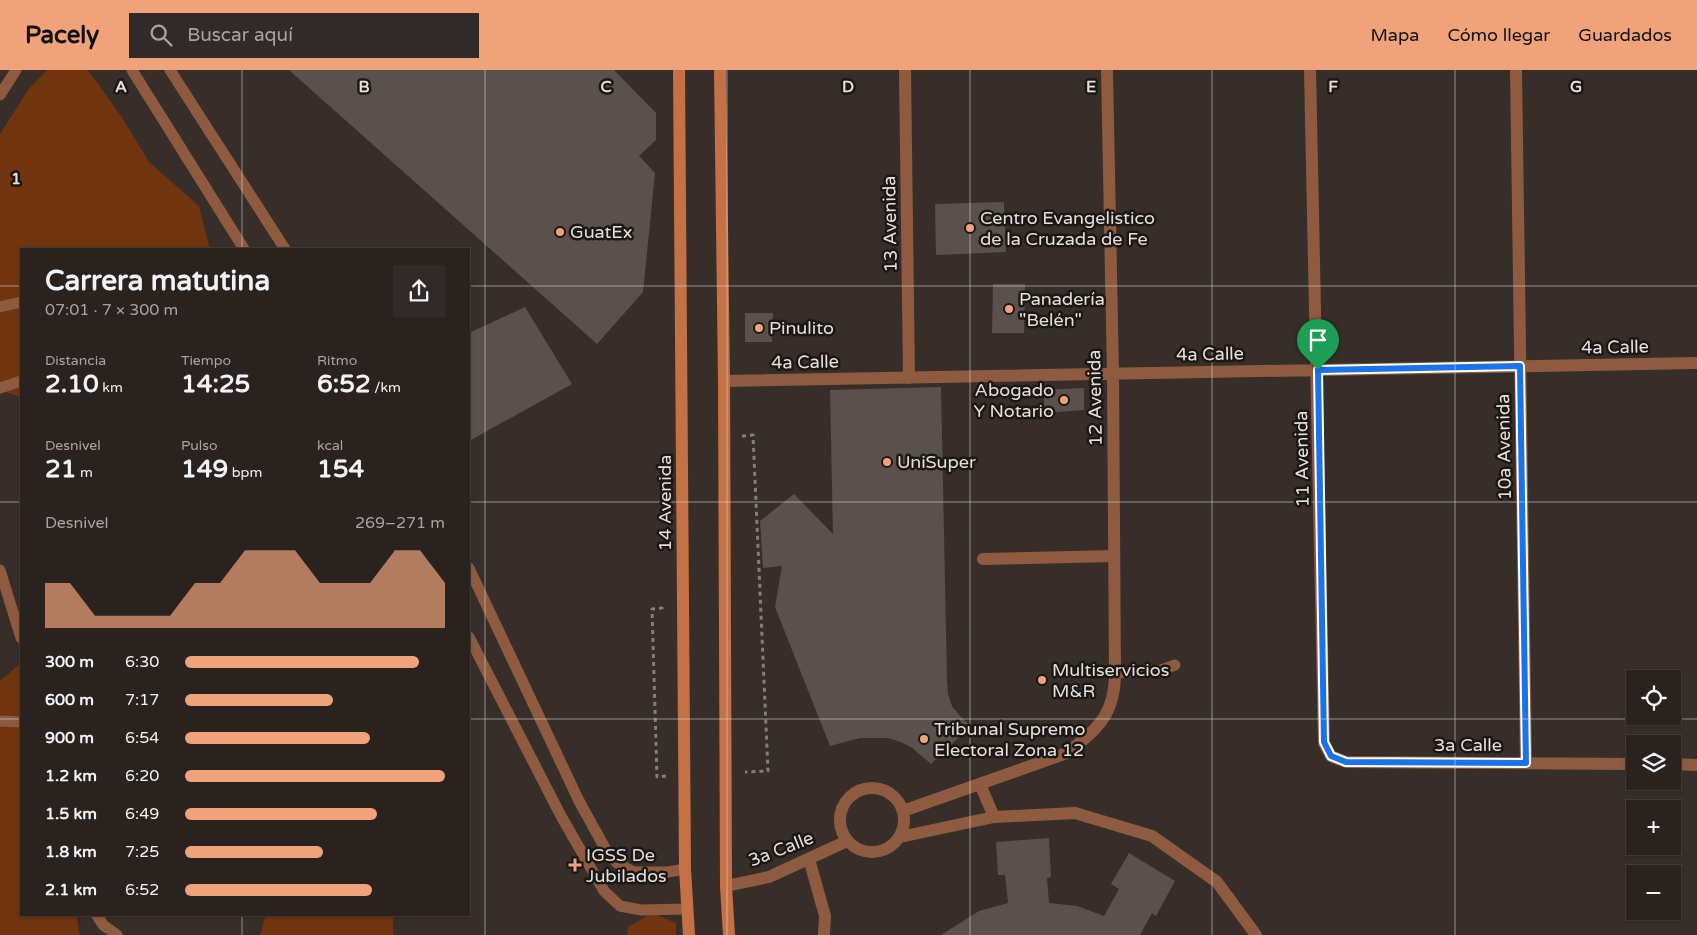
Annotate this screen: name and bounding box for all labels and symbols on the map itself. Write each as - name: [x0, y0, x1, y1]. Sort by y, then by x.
- text: A: [115, 77, 127, 97]
- text: B: [358, 77, 370, 97]
- text: C: [600, 77, 612, 97]
- text: D: [842, 77, 854, 97]
- text: E: [1086, 77, 1096, 97]
- text: F: [1328, 77, 1338, 97]
- text: G: [1570, 77, 1582, 97]
- text: 1: [11, 169, 21, 189]
- street label: 13 Avenida: [878, 176, 902, 272]
- place label: Centro Evangelistico de la Cruzada de Fe: [980, 207, 1155, 250]
- place label: GuatEx: [570, 221, 633, 243]
- marker: Centro Evangelistico de la Cruzada de Fe: [964, 222, 976, 234]
- marker: GuatEx: [554, 226, 566, 238]
- place label: Panadería "Belén": [1019, 288, 1105, 331]
- marker: Panadería "Belén": [1003, 303, 1015, 315]
- place label: Pinulito: [769, 317, 834, 339]
- pin: [1297, 319, 1339, 370]
- marker: Pinulito: [753, 322, 765, 334]
- street label: 4a Calle: [1581, 335, 1649, 359]
- street label: 4a Calle: [1176, 342, 1244, 366]
- street label: 4a Calle: [771, 350, 839, 374]
- street label: 12 Avenida: [1083, 350, 1107, 446]
- place label: Abogado Y Notario: [973, 379, 1054, 422]
- street label: 10a Avenida: [1492, 393, 1516, 501]
- marker: Abogado Y Notario: [1058, 394, 1070, 406]
- street label: 11 Avenida: [1290, 411, 1314, 507]
- place label: UniSuper: [897, 451, 976, 473]
- street label: 14 Avenida: [654, 455, 676, 551]
- marker: UniSuper: [881, 456, 893, 468]
- place label: Multiservicios M&R: [1052, 659, 1169, 702]
- marker: Multiservicios M&R: [1036, 674, 1048, 686]
- place label: Tribunal Supremo Electoral Zona 12: [934, 718, 1085, 761]
- marker: Tribunal Supremo Electoral Zona 12: [918, 733, 930, 745]
- street label: 3a Calle: [1434, 734, 1502, 756]
- street label: 3a Calle: [745, 827, 817, 871]
- place label: IGSS De Jubilados: [586, 844, 667, 887]
- marker: IGSS De Jubilados: [568, 858, 582, 872]

